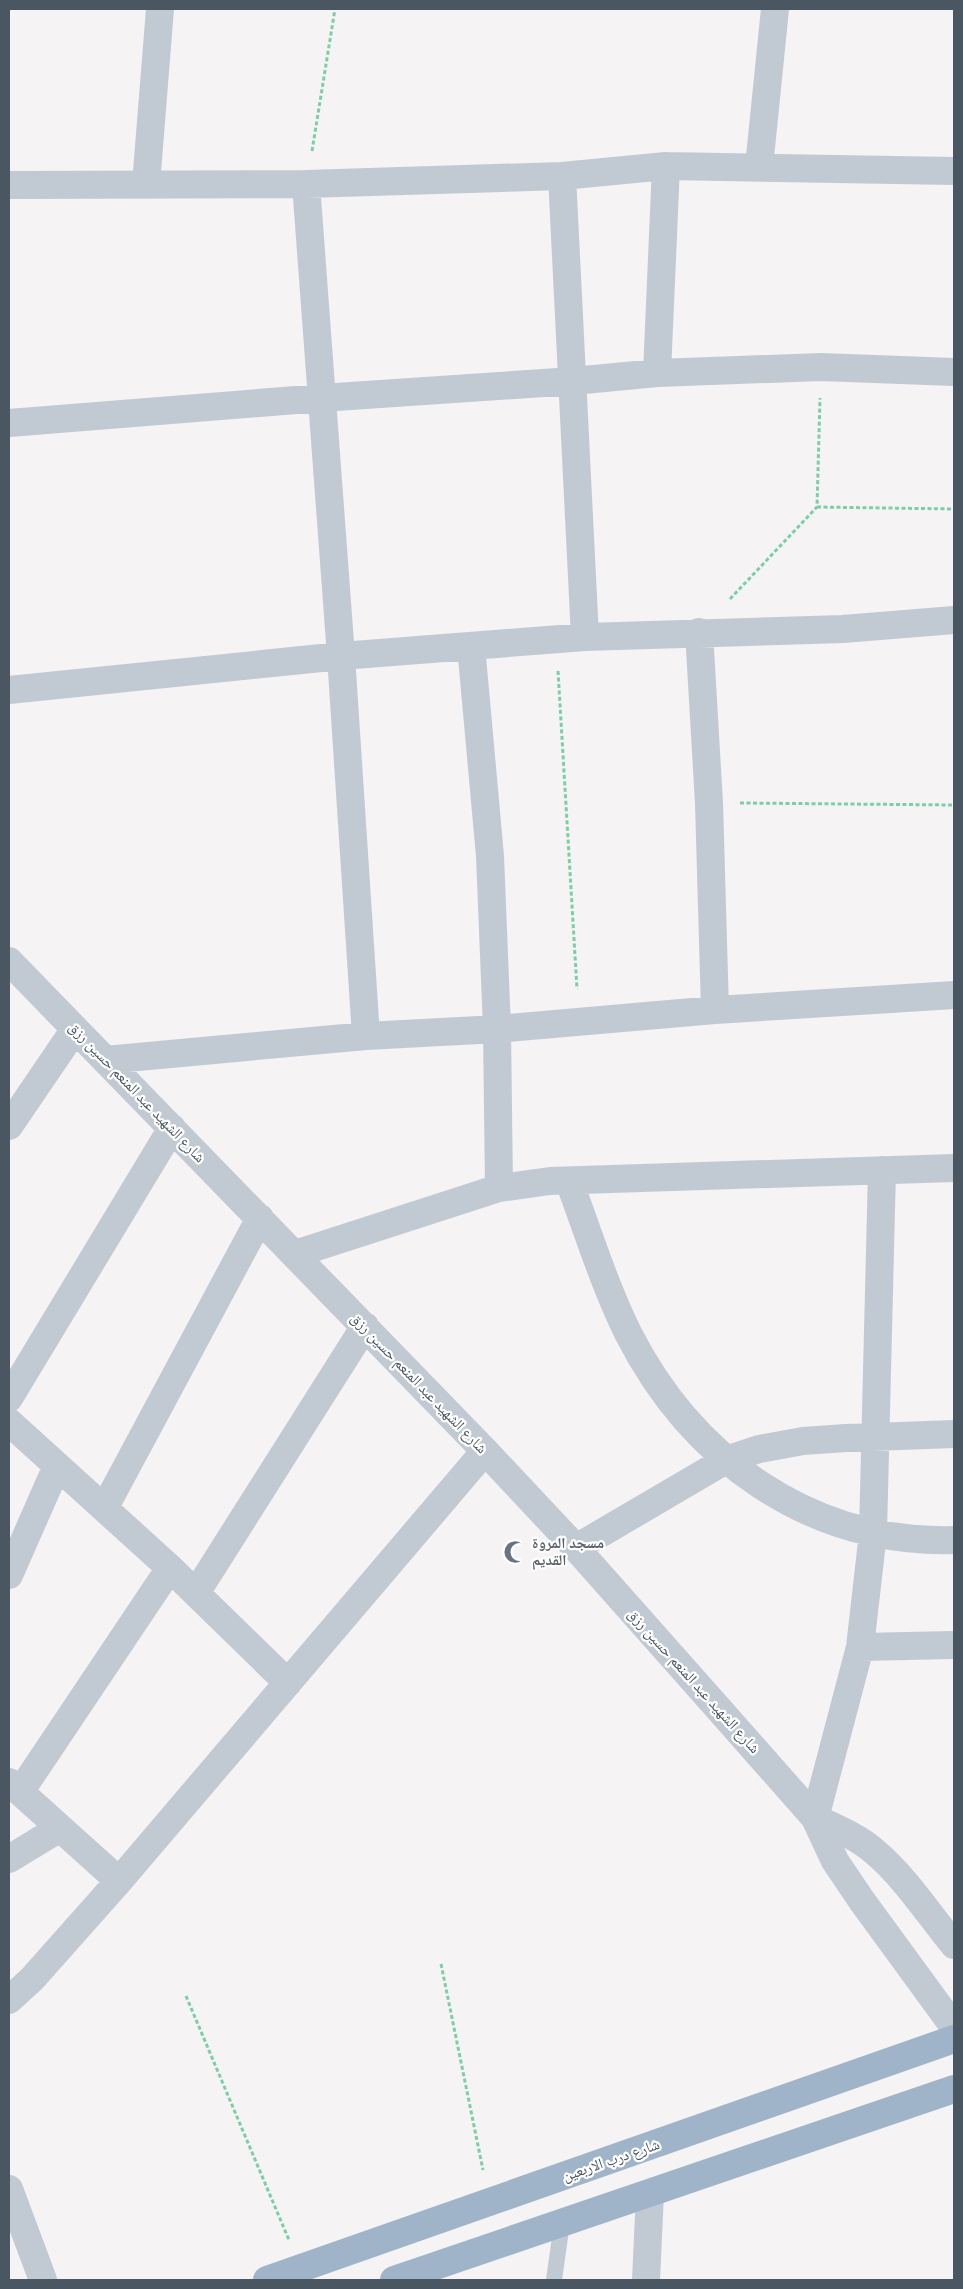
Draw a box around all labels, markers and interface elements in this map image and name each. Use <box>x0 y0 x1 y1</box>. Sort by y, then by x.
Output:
street label: شارع الشهيد عبد المنعم حسين رزق <box>64 1018 209 1167</box>
street label: شارع الشهيد عبد المنعم حسين رزق <box>346 1309 491 1458</box>
place label: مسجد المروة القديم <box>532 1534 604 1570</box>
mosque icon: مسجد المروة القديم <box>502 1539 528 1565</box>
street label: شارع الشهيد عبد المنعم حسين رزق <box>624 1605 764 1758</box>
street label: شارع درب الاربعين <box>560 2135 662 2186</box>

